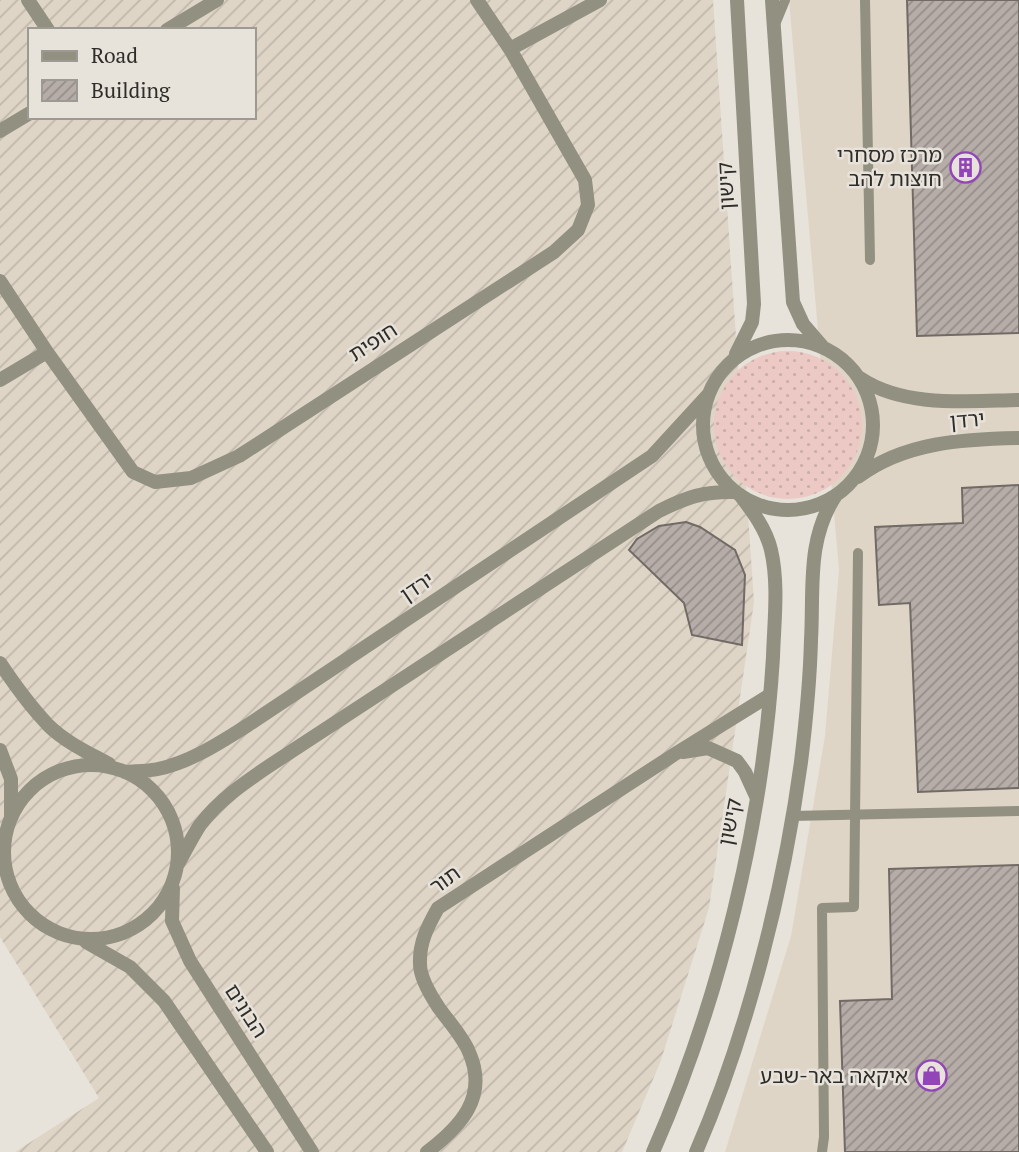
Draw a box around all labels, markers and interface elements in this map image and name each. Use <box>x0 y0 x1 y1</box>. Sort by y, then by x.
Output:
legend <box>28 28 256 119</box>
text: Road <box>91 41 138 69</box>
text: Building <box>91 76 171 104</box>
place label: מרכז מסחרי חוצות להב <box>837 140 942 192</box>
building icon: מרכז מסחרי חוצות להב <box>948 150 982 184</box>
street label: קישון <box>710 161 740 211</box>
street label: חופית <box>343 315 402 367</box>
street label: ירדן <box>948 404 986 434</box>
street label: ירדן <box>394 565 439 608</box>
street label: קישון <box>711 796 747 848</box>
street label: תור <box>423 859 465 900</box>
street label: הבונים <box>219 978 275 1043</box>
shop icon: איקאה באר-שבע <box>914 1059 948 1093</box>
place label: איקאה באר-שבע <box>760 1061 908 1089</box>

